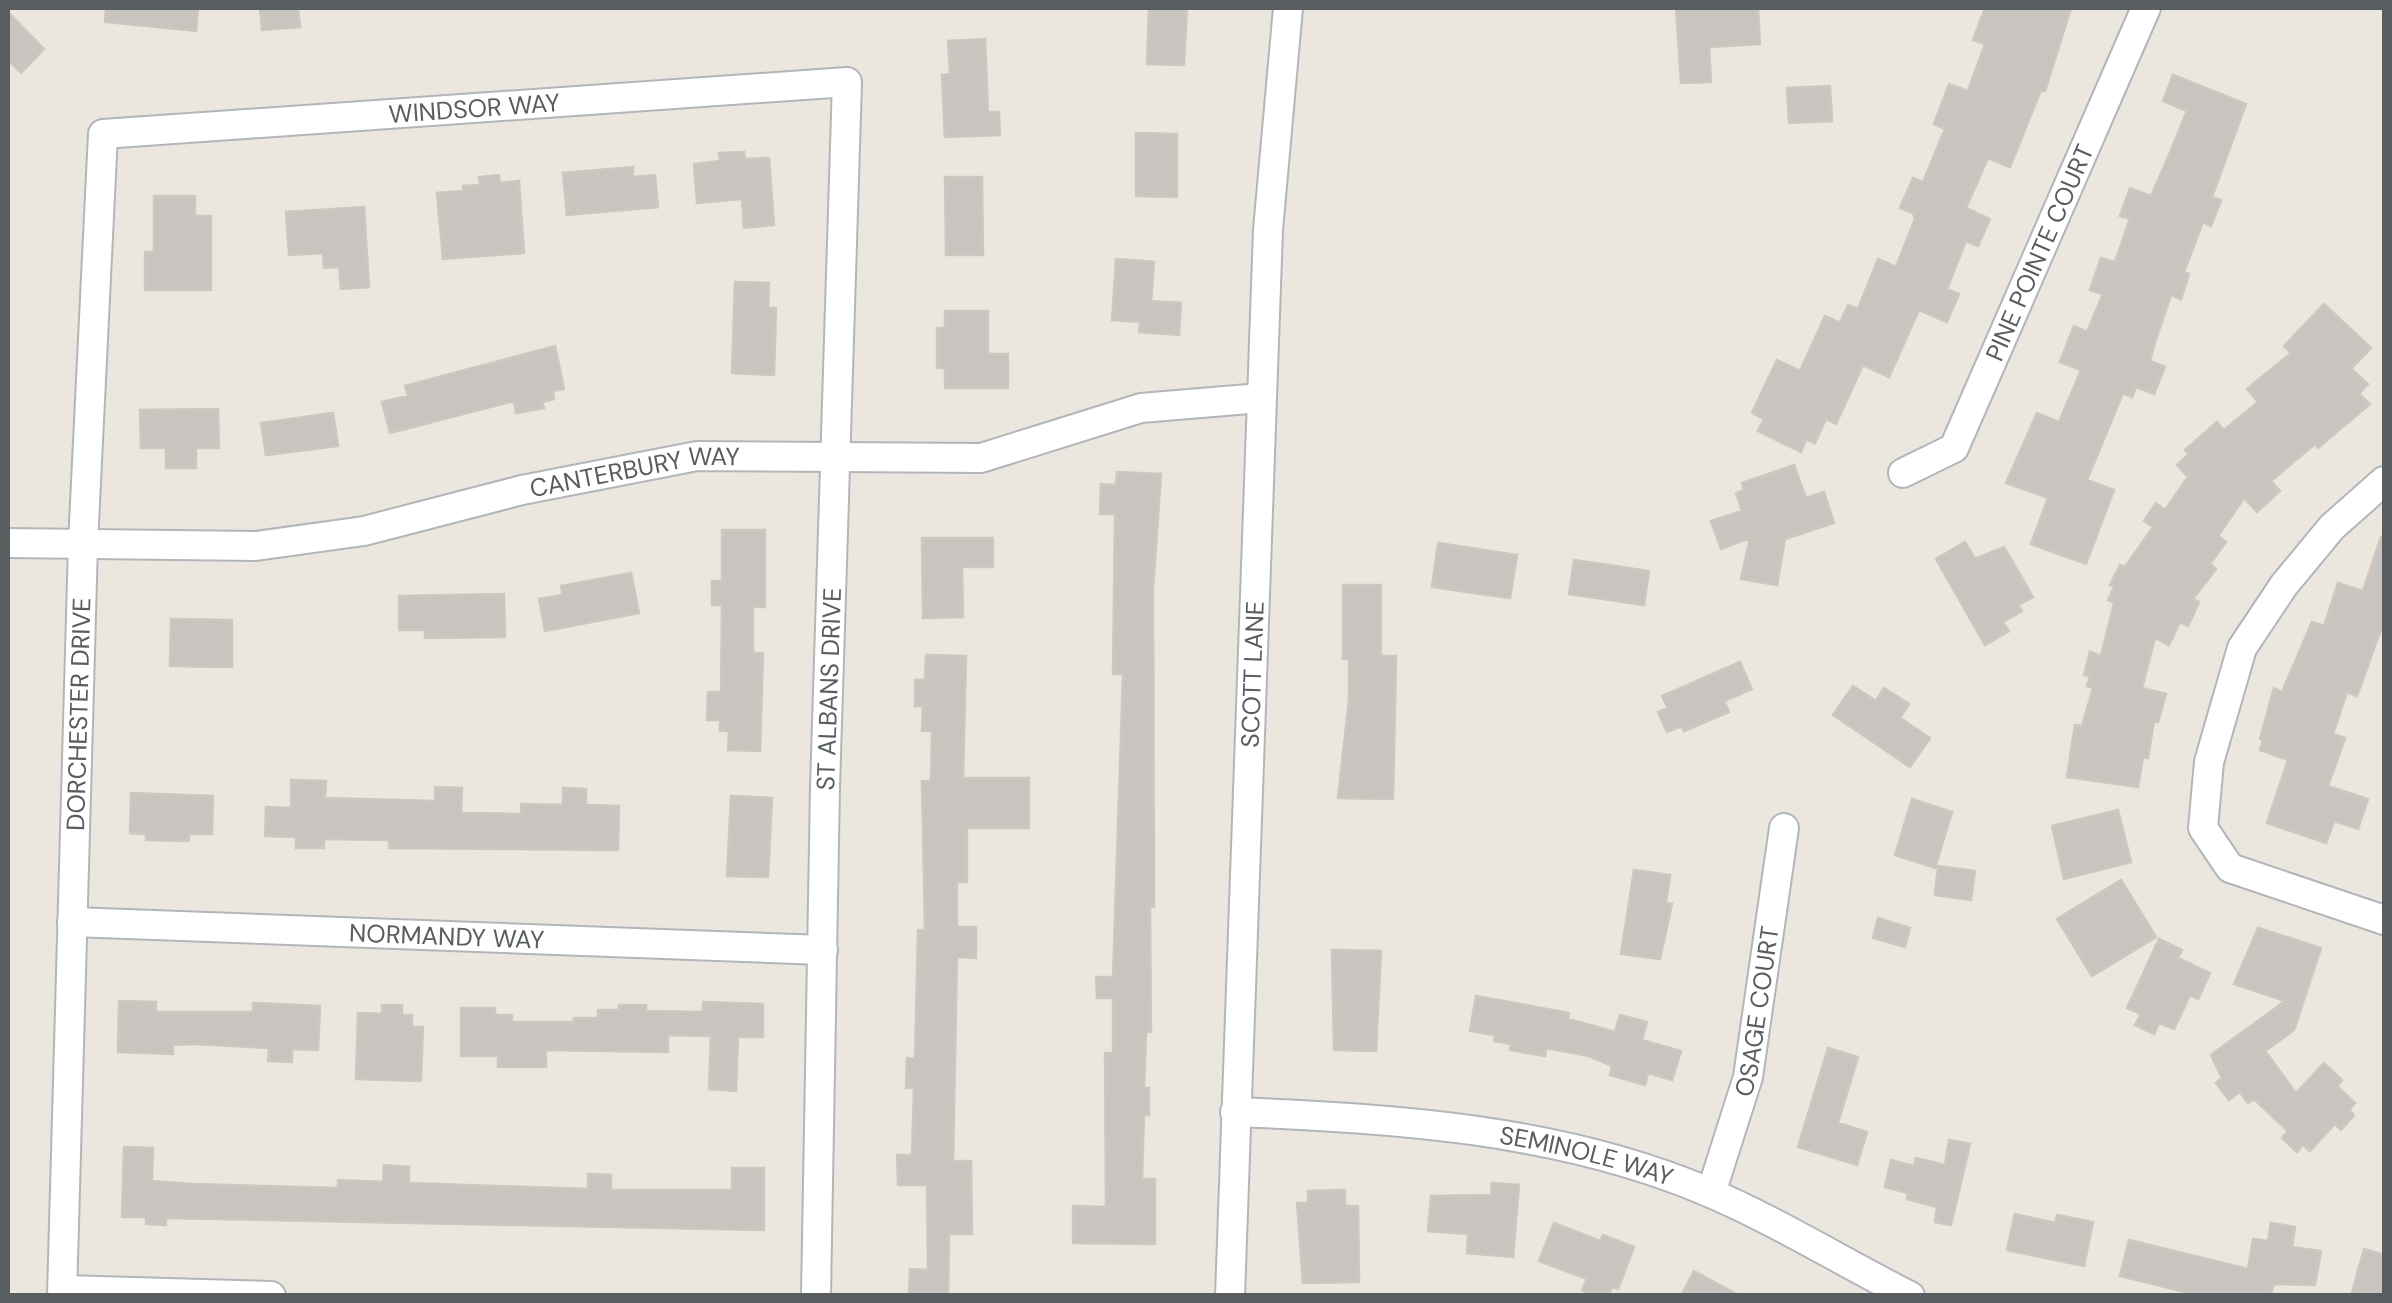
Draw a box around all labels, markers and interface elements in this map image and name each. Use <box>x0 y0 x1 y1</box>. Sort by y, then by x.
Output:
street label: WINDSOR WAY <box>388 86 561 130</box>
street label: PINE POINTE COURT <box>1978 139 2101 366</box>
street label: CANTERBURY WAY <box>527 439 740 505</box>
street label: ST ALBANS DRIVE <box>809 587 849 791</box>
street label: DORCHESTER DRIVE <box>58 597 98 831</box>
street label: SCOTT LANE <box>1233 600 1271 748</box>
street label: NORMANDY WAY <box>349 916 545 956</box>
street label: OSAGE COURT <box>1726 924 1786 1101</box>
street label: SEMINOLE WAY <box>1497 1118 1678 1193</box>

